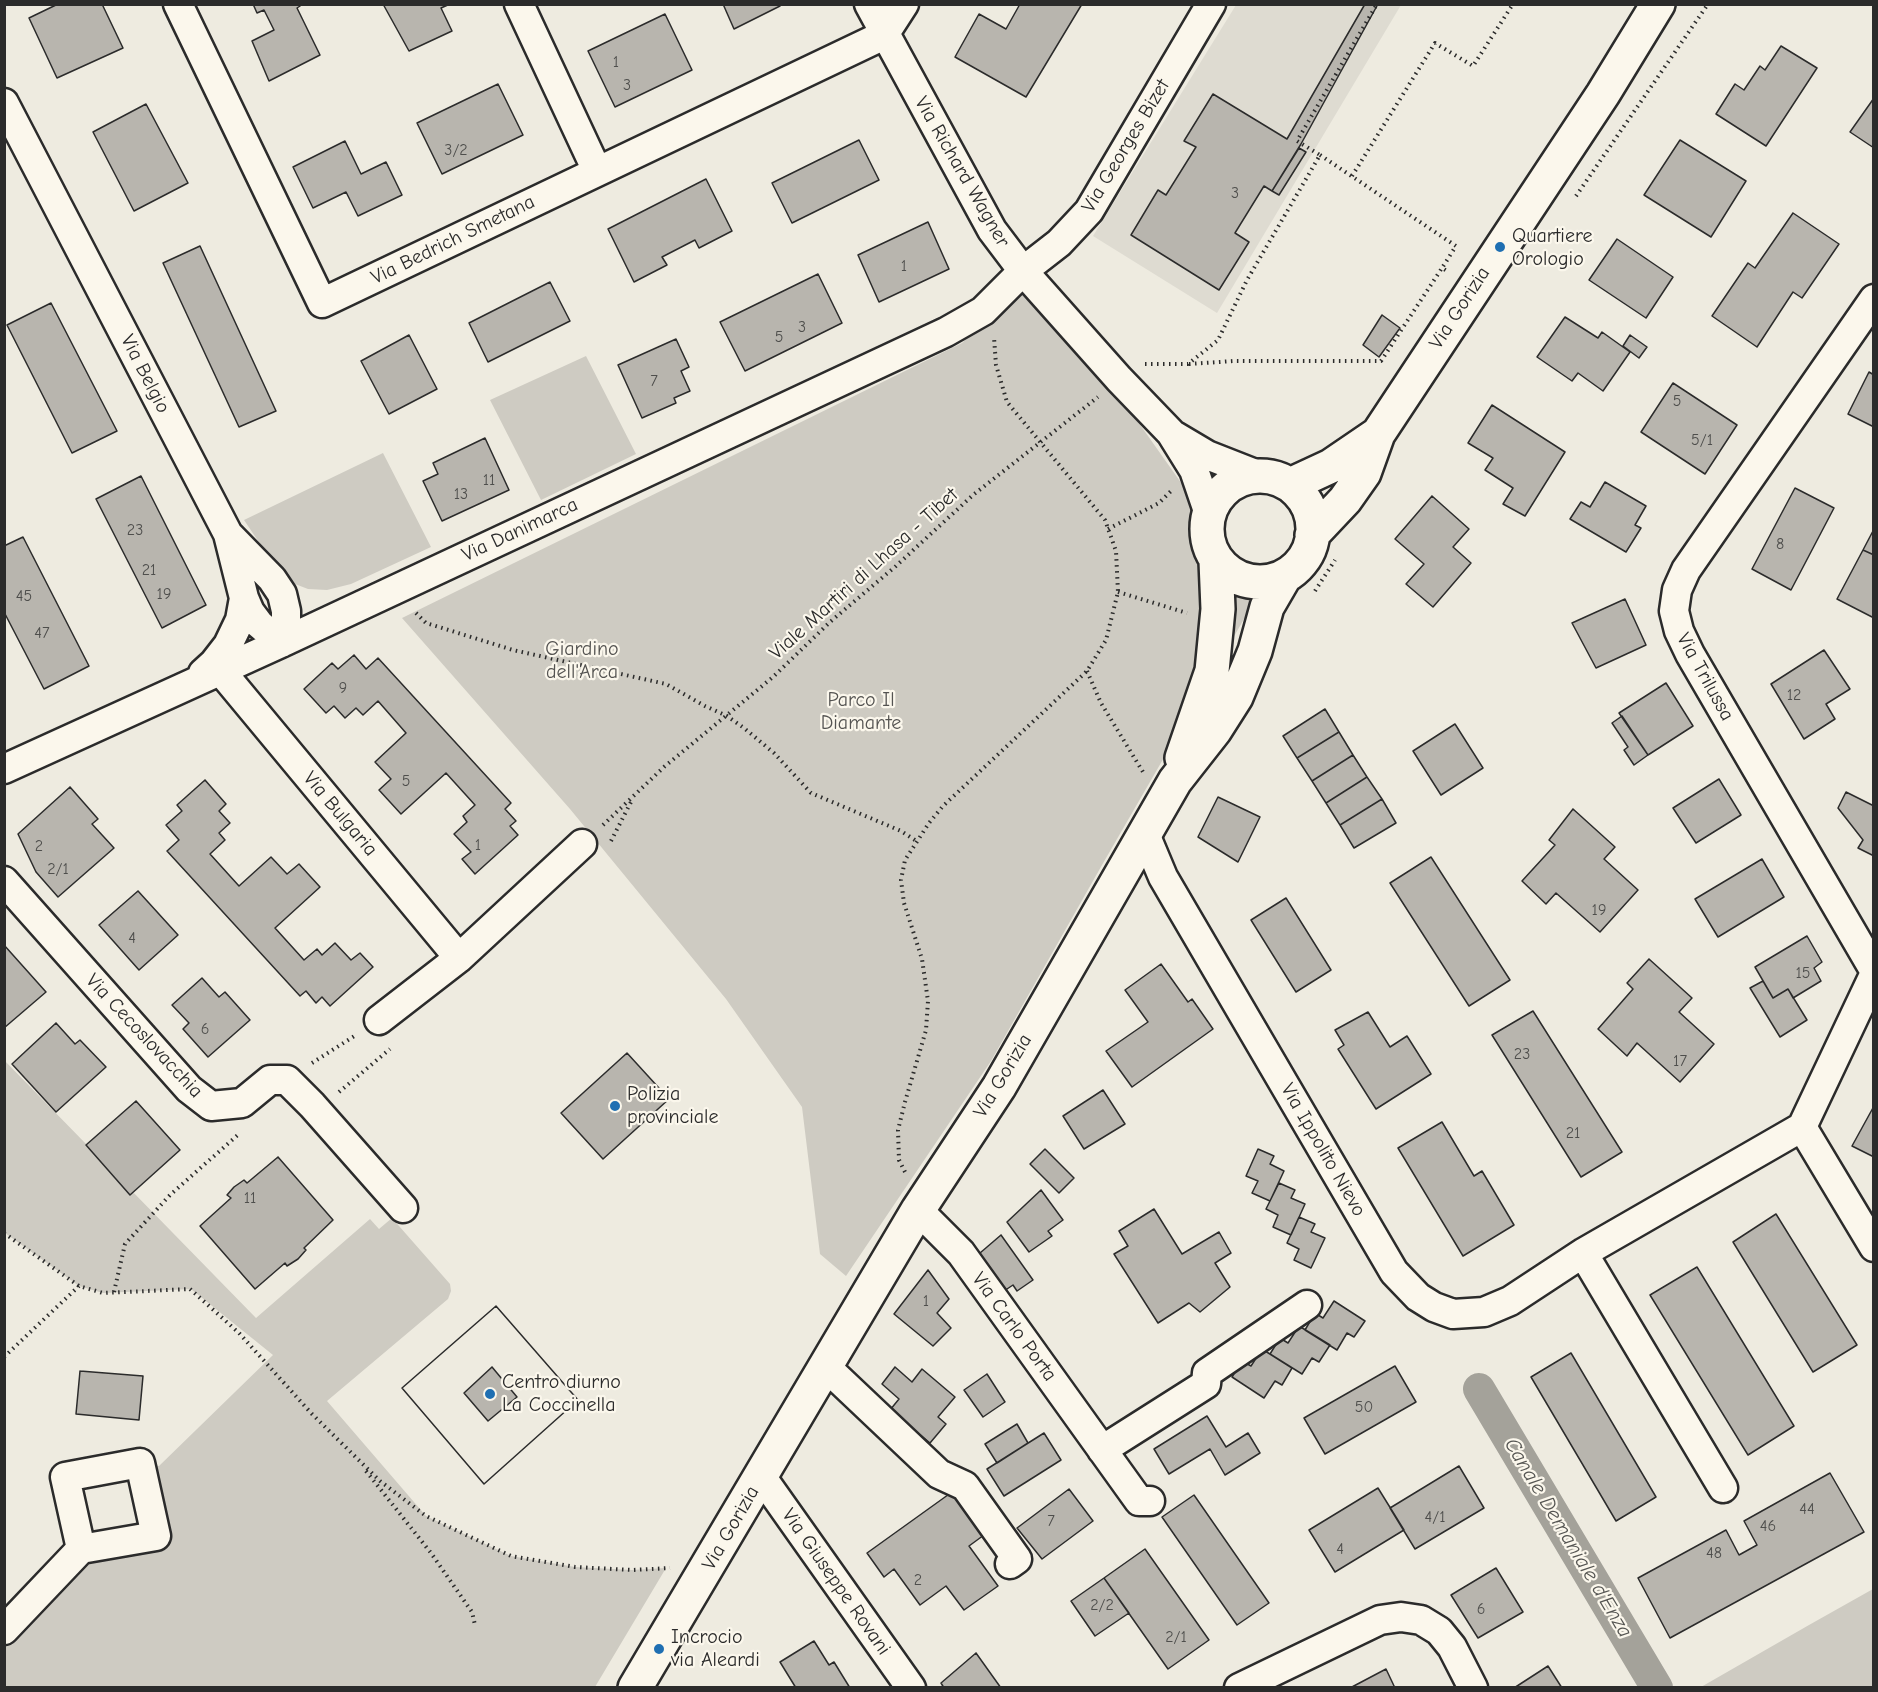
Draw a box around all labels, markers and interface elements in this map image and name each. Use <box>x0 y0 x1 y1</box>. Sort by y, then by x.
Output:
house number: 1 <box>613 52 619 72</box>
house number: 3 <box>623 75 631 95</box>
street label: Via Georges Bizet <box>1077 75 1175 217</box>
street label: Via Richard Wagner <box>909 92 1015 252</box>
house number: 3/2 <box>444 140 468 160</box>
house number: 3 <box>1231 183 1239 203</box>
street label: Via Bedrich Smetana <box>367 190 539 290</box>
place label: Quartiere Orologio <box>1512 224 1592 271</box>
marker: Quartiere Orologio <box>1493 240 1507 254</box>
house number: 1 <box>901 256 907 276</box>
street label: Via Gorizia <box>1425 262 1495 354</box>
house number: 3 <box>798 317 806 337</box>
house number: 5 <box>775 327 783 347</box>
street label: Via Belgio <box>115 331 175 417</box>
house number: 7 <box>650 371 658 391</box>
house number: 5 <box>1673 391 1681 411</box>
house number: 5/1 <box>1691 430 1713 450</box>
house number: 11 <box>483 470 495 490</box>
street label: Viale Martiri di Lhasa - Tibet <box>765 483 963 665</box>
house number: 13 <box>454 484 468 504</box>
street label: Via Danimarca <box>458 493 582 567</box>
house number: 23 <box>127 520 143 540</box>
house number: 8 <box>1776 534 1784 554</box>
house number: 21 <box>142 560 156 580</box>
house number: 19 <box>157 584 171 604</box>
house number: 45 <box>16 586 32 606</box>
house number: 47 <box>34 623 50 643</box>
street label: Via Trilussa <box>1671 629 1739 725</box>
park label: Giardino dell'Arca <box>545 637 619 684</box>
house number: 9 <box>339 678 347 698</box>
house number: 12 <box>1787 685 1801 705</box>
park label: Parco Il Diamante <box>821 688 901 735</box>
street label: Via Bulgaria <box>298 767 382 861</box>
house number: 5 <box>402 771 410 791</box>
house number: 1 <box>475 835 481 855</box>
house number: 2 <box>35 836 43 856</box>
house number: 2/1 <box>47 859 69 879</box>
house number: 19 <box>1592 900 1606 920</box>
house number: 4 <box>128 928 136 948</box>
house number: 15 <box>1795 963 1811 983</box>
street label: Via Cecoslovacchia <box>80 969 208 1103</box>
house number: 6 <box>201 1019 209 1039</box>
street label: Via Gorizia <box>969 1030 1037 1122</box>
house number: 23 <box>1514 1044 1530 1064</box>
house number: 17 <box>1673 1051 1687 1071</box>
street label: Via Ippolito Nievo <box>1275 1079 1371 1221</box>
place label: Polizia provinciale <box>627 1082 718 1129</box>
marker: Polizia provinciale <box>608 1099 622 1113</box>
house number: 21 <box>1566 1123 1580 1143</box>
house number: 11 <box>244 1188 256 1208</box>
street label: Via Carlo Porta <box>966 1268 1062 1386</box>
house number: 1 <box>923 1291 929 1311</box>
place label: Centro diurno La Coccinella <box>502 1370 621 1417</box>
marker: Centro diurno La Coccinella <box>483 1387 497 1401</box>
house number: 50 <box>1355 1397 1373 1417</box>
water label: Canale Demaniale d'Enza <box>1498 1434 1638 1642</box>
street label: Via Gorizia <box>697 1482 765 1574</box>
house number: 44 <box>1799 1499 1815 1519</box>
street label: Via Giuseppe Rovani <box>776 1504 896 1660</box>
house number: 4/1 <box>1424 1507 1446 1527</box>
house number: 7 <box>1047 1511 1055 1531</box>
house number: 46 <box>1760 1516 1776 1536</box>
house number: 4 <box>1336 1539 1344 1559</box>
house number: 48 <box>1706 1543 1722 1563</box>
house number: 2 <box>914 1570 922 1590</box>
house number: 2/2 <box>1090 1595 1114 1615</box>
house number: 6 <box>1477 1599 1485 1619</box>
place label: Incrocio via Aleardi <box>671 1625 760 1672</box>
house number: 2/1 <box>1165 1627 1187 1647</box>
marker: Incrocio via Aleardi <box>652 1642 666 1656</box>

